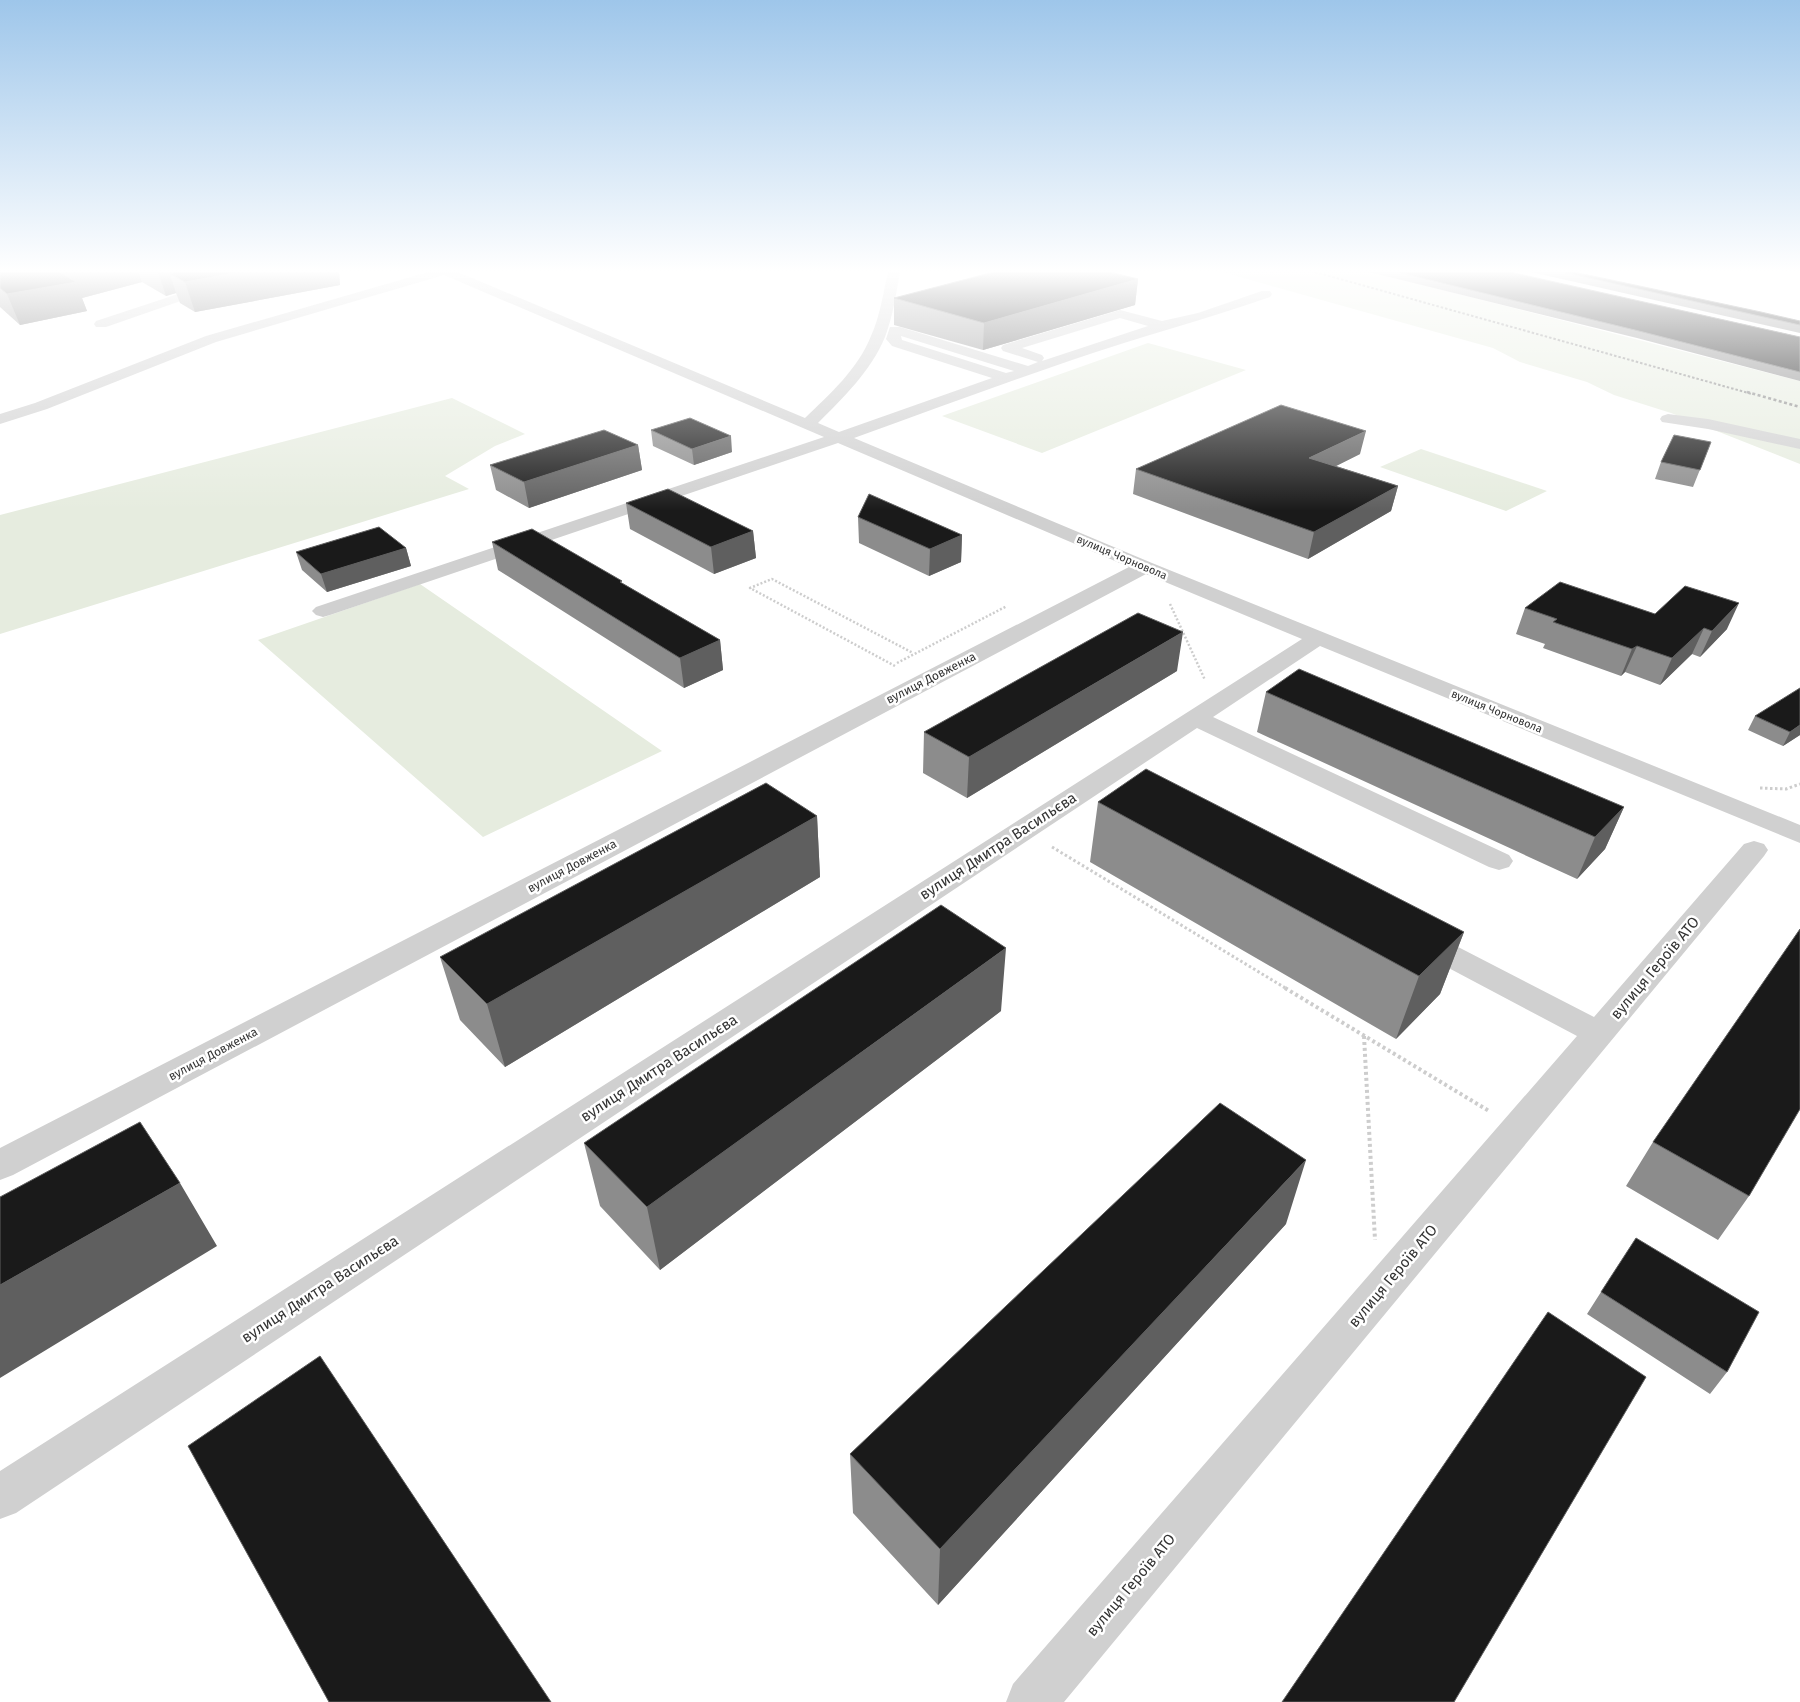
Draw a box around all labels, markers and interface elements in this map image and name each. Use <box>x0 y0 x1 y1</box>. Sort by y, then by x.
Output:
street label: вулиця Чорновола <box>1075 533 1169 582</box>
street label: вулиця Довженка <box>884 649 978 707</box>
street label: вулиця Чорновола <box>1449 687 1544 736</box>
street label: вулиця Дмитра Васильєва <box>916 788 1080 904</box>
street label: вулиця Довженка <box>525 837 619 895</box>
street label: вулиця Героїв АТО <box>1607 913 1703 1023</box>
street label: вулиця Дмитра Васильєва <box>577 1010 741 1126</box>
street label: вулиця Довженка <box>166 1025 260 1083</box>
street label: вулиця Героїв АТО <box>1345 1221 1441 1331</box>
street label: вулиця Дмитра Васильєва <box>238 1231 402 1347</box>
street label: вулиця Героїв АТО <box>1083 1530 1179 1640</box>

